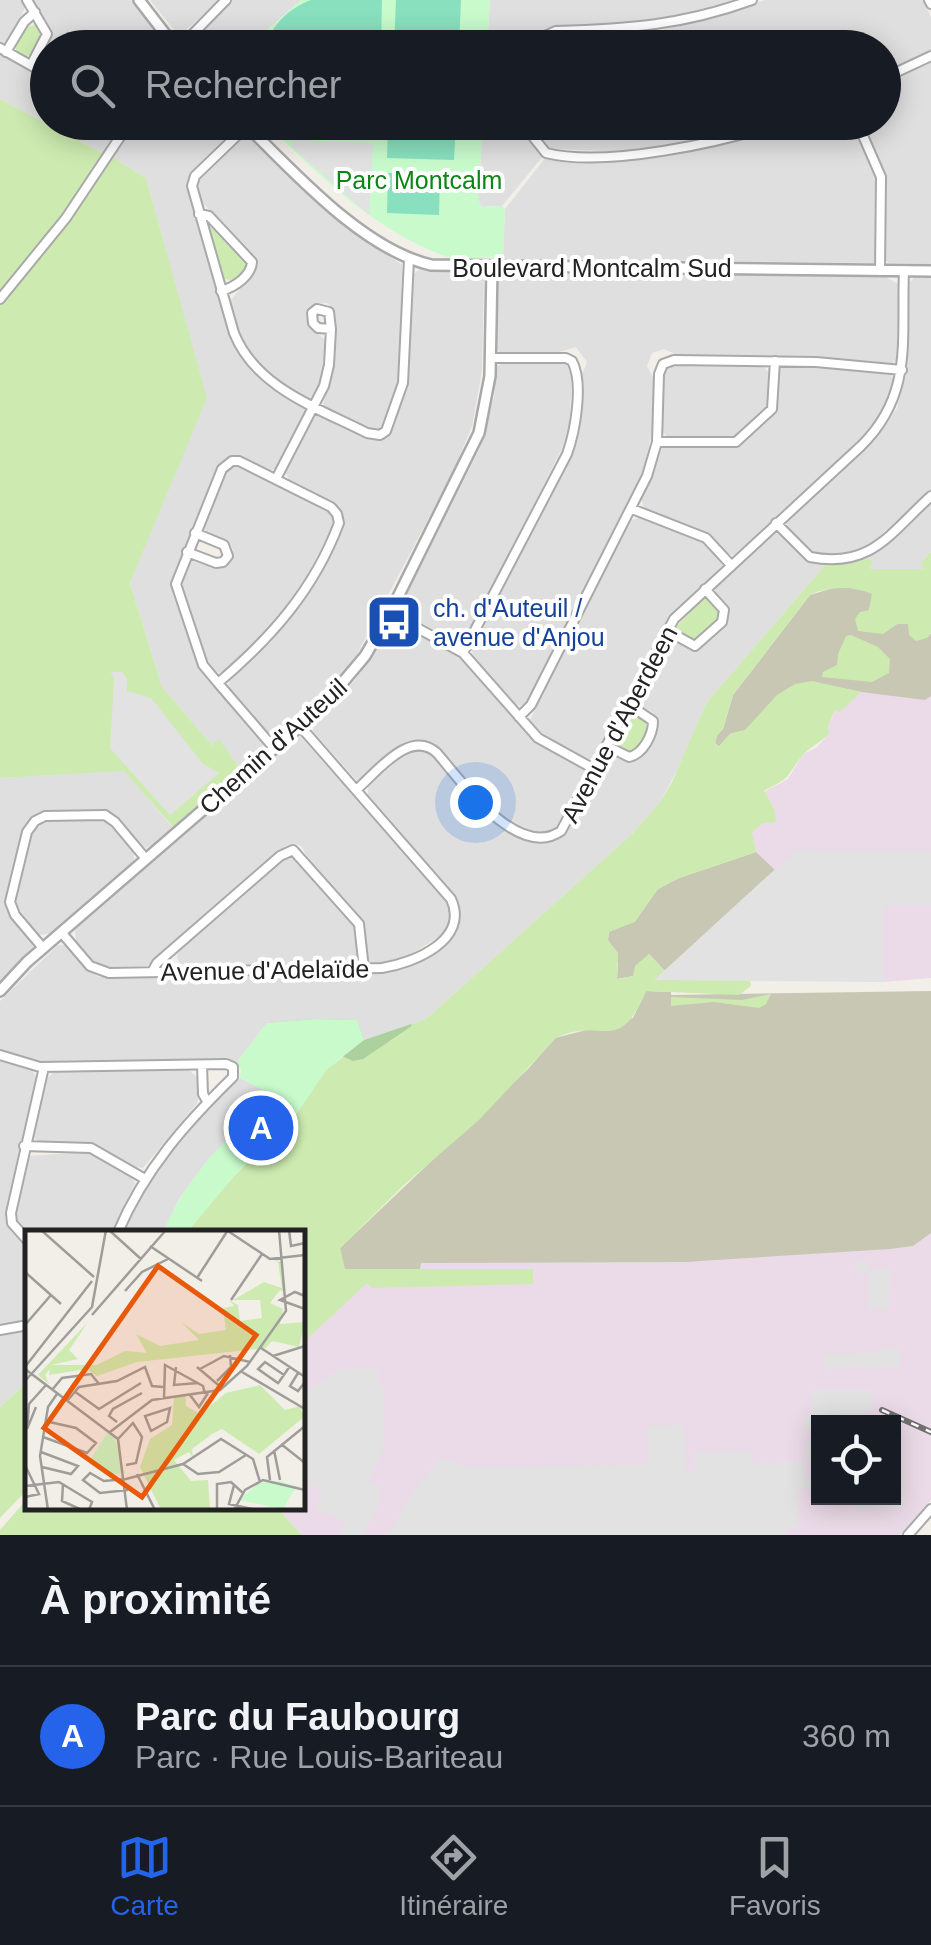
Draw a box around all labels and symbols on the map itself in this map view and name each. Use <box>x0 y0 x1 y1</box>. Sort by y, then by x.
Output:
park label: Parc Montcalm <box>336 166 502 194</box>
street label: Boulevard Montcalm Sud <box>452 254 732 282</box>
bus stop icon: ch. d'Auteuil / avenue d'Anjou <box>364 592 424 652</box>
place label: ch. d'Auteuil / avenue d'Anjou <box>433 594 605 651</box>
street label: Avenue d'Aberdeen <box>555 621 683 827</box>
street label: Chemin d'Auteuil <box>194 673 352 819</box>
your location <box>450 777 501 828</box>
street label: Avenue d'Adelaïde <box>160 954 370 986</box>
pin: A <box>228 1090 294 1166</box>
inset map <box>25 1230 305 1510</box>

